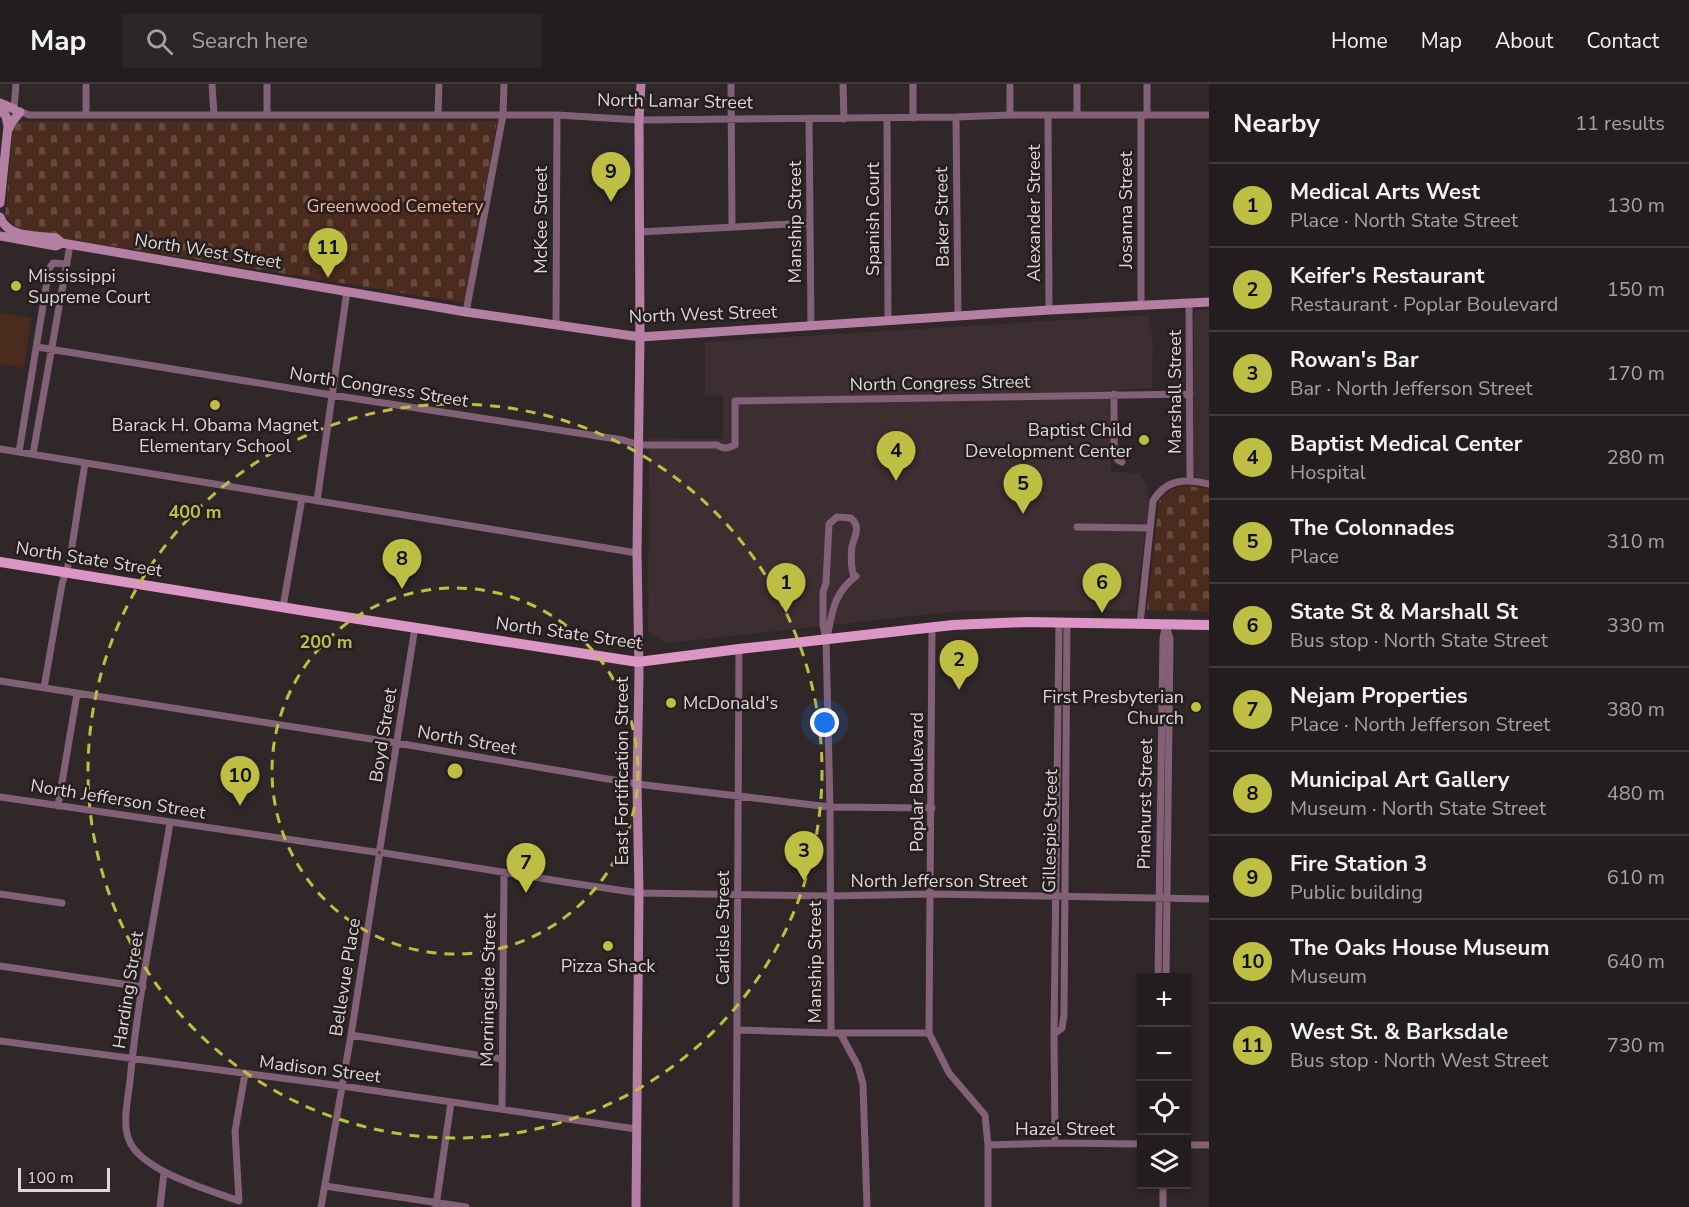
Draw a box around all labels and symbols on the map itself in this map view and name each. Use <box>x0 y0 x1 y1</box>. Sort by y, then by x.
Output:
street label: North Lamar Street <box>597 88 754 114</box>
street label: Alexander Street <box>1022 144 1046 282</box>
street label: Josanna Street <box>1114 150 1138 270</box>
pin: 9 <box>592 152 630 202</box>
street label: Manship Street <box>783 160 807 283</box>
street label: Spanish Court <box>861 161 885 276</box>
street label: McKee Street <box>529 165 553 274</box>
street label: Baker Street <box>929 166 955 267</box>
park label: Greenwood Cemetery <box>307 194 484 218</box>
street label: North West Street <box>133 228 284 275</box>
pin: 11 <box>308 228 348 278</box>
place label: Mississippi Supreme Court <box>28 264 151 309</box>
marker: Mississippi Supreme Court <box>9 279 23 293</box>
street label: North West Street <box>628 299 778 329</box>
street label: Marshall Street <box>1163 329 1187 454</box>
street label: North Congress Street <box>288 361 471 413</box>
street label: North Congress Street <box>849 369 1031 397</box>
marker: Barack H. Obama Magnet Elementary School <box>208 398 222 412</box>
place label: Barack H. Obama Magnet Elementary School <box>112 413 319 458</box>
place label: Baptist Child Development Center <box>965 418 1133 463</box>
pin: 4 <box>876 432 916 481</box>
marker: Baptist Child Development Center <box>1137 433 1151 447</box>
pin: 5 <box>1004 464 1042 514</box>
text: 400 m <box>168 500 222 524</box>
street label: North State Street <box>14 536 165 583</box>
pin: 8 <box>382 540 422 589</box>
pin: 1 <box>766 564 806 613</box>
pin: 6 <box>1082 564 1122 613</box>
street label: North State Street <box>494 611 645 655</box>
text: 200 m <box>299 630 353 654</box>
pin: 2 <box>940 640 978 690</box>
street label: East Fortification Street <box>610 676 634 865</box>
street label: Boyd Street <box>364 685 402 784</box>
place label: First Presbyterian Church <box>1042 685 1184 730</box>
place label: McDonald's <box>683 691 778 715</box>
marker: McDonald's <box>664 696 678 710</box>
marker: First Presbyterian Church <box>1189 700 1203 714</box>
your location <box>810 708 839 737</box>
street label: Poplar Boulevard <box>905 712 929 852</box>
street label: North Street <box>415 719 519 761</box>
street label: Pinehurst Street <box>1132 738 1158 870</box>
pin: 10 <box>220 756 260 806</box>
centre of rings <box>445 761 465 781</box>
street label: Gillespie Street <box>1037 768 1063 893</box>
street label: North Jefferson Street <box>29 773 208 825</box>
pin: 3 <box>784 832 824 881</box>
pin: 7 <box>506 844 546 893</box>
street label: North Jefferson Street <box>851 869 1028 893</box>
street label: Carlisle Street <box>711 870 735 985</box>
street label: Manship Street <box>803 900 827 1023</box>
street label: Morningside Street <box>475 912 501 1067</box>
street label: Bellevue Place <box>324 916 366 1038</box>
street label: Harding Street <box>107 929 149 1051</box>
marker: Pizza Shack <box>601 939 615 953</box>
place label: Pizza Shack <box>561 954 656 978</box>
street label: Madison Street <box>258 1050 383 1088</box>
street label: Hazel Street <box>1015 1117 1116 1141</box>
scale bar <box>18 1165 110 1192</box>

